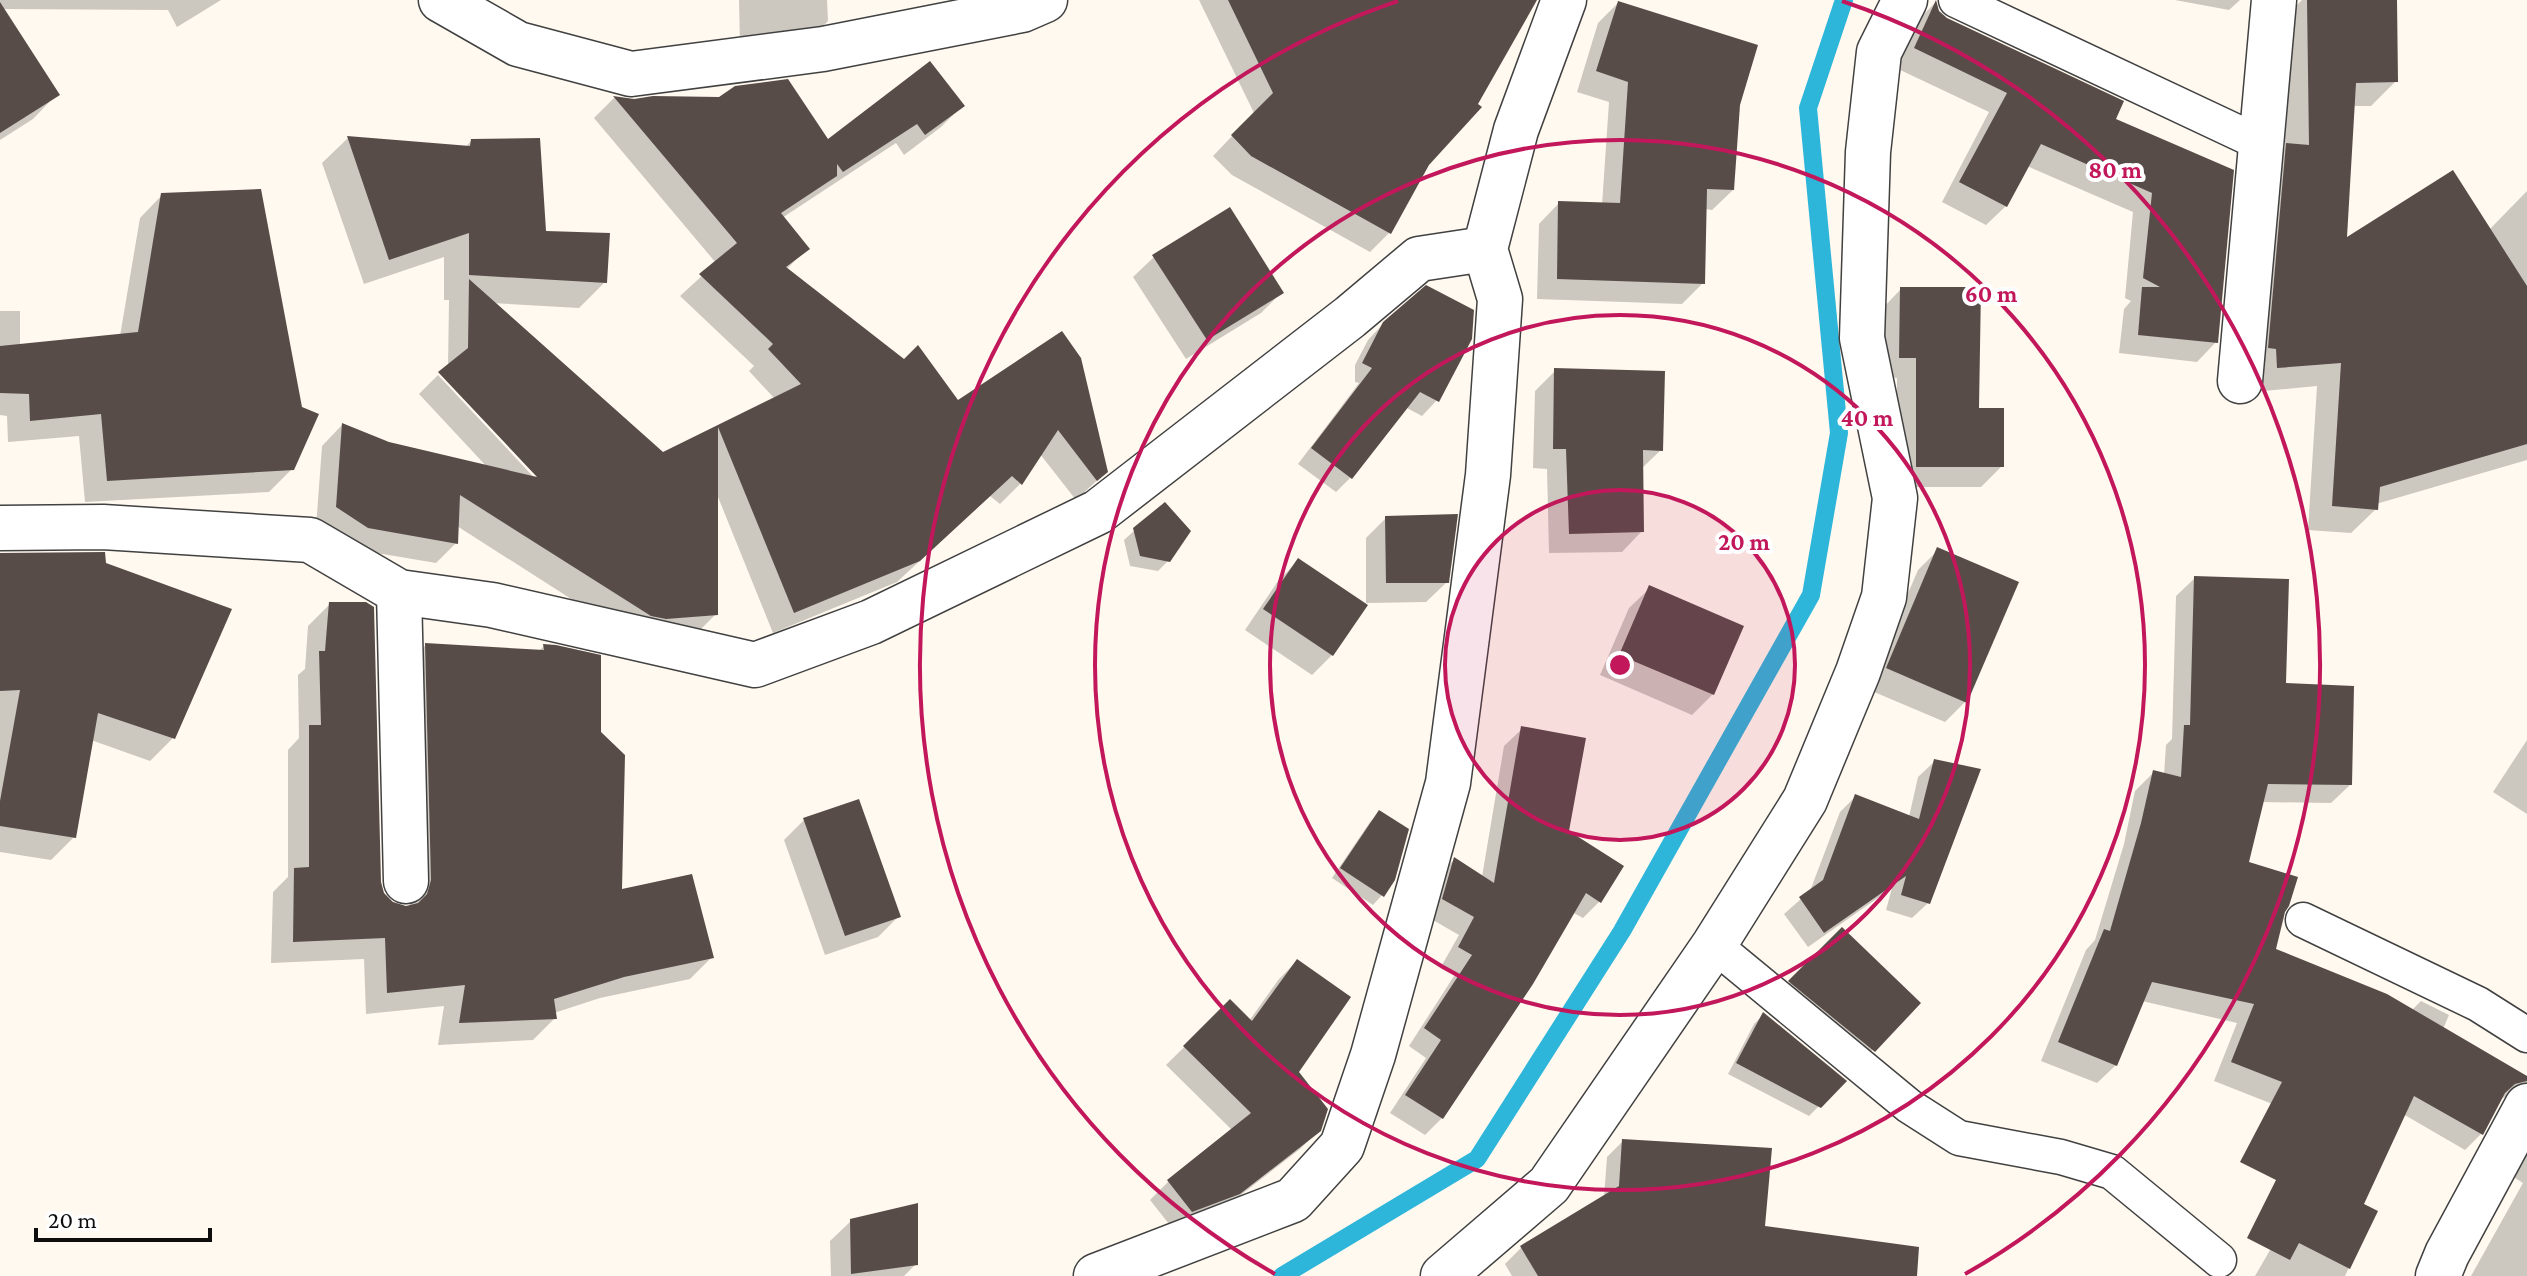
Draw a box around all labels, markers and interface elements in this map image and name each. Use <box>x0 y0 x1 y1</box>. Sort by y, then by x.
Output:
text: 80 m <box>2088 156 2142 183</box>
text: 60 m <box>1965 280 2018 307</box>
text: 40 m <box>1841 404 1894 431</box>
text: 20 m <box>1718 528 1771 555</box>
centre of rings <box>1606 651 1634 679</box>
scale bar <box>36 1192 210 1242</box>
text: 20 m <box>48 1206 97 1233</box>

